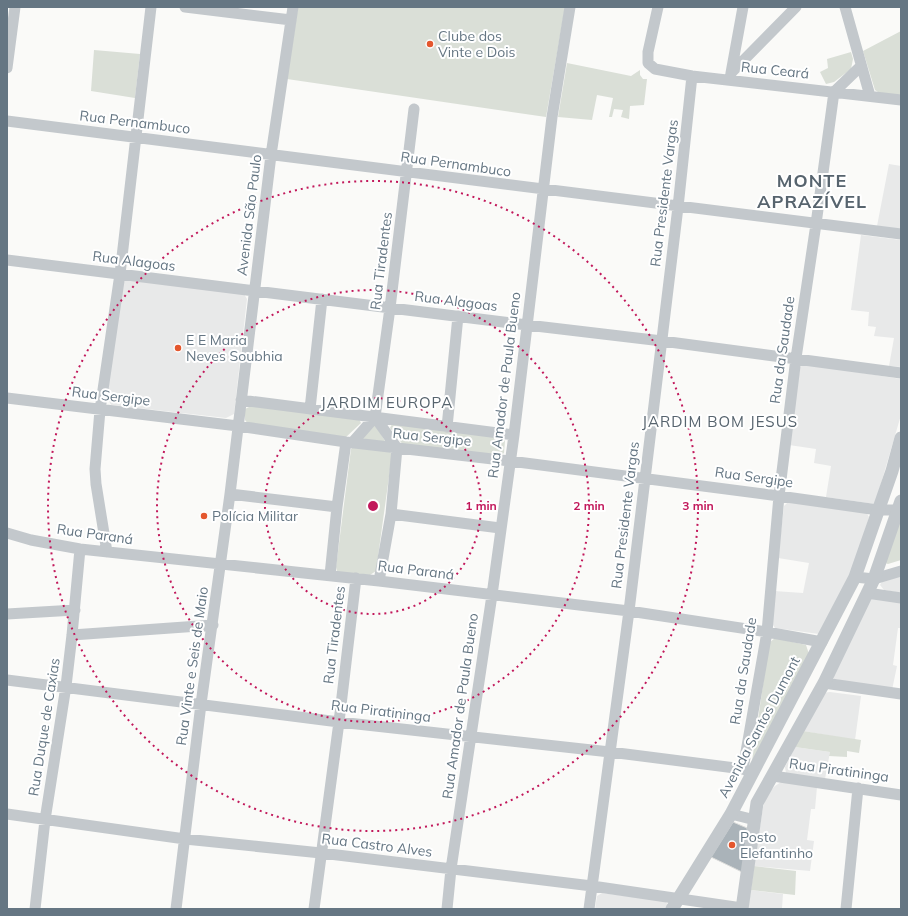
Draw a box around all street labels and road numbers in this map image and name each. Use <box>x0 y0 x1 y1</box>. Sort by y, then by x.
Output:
street label: Rua Ceará <box>740 57 810 83</box>
street label: Rua Pernambuco <box>79 106 191 138</box>
street label: Rua Presidente Vargas <box>646 118 682 268</box>
street label: Rua Pernambuco <box>400 147 512 181</box>
street label: Avenida São Paulo <box>233 153 265 277</box>
street label: Rua Tiradentes <box>366 211 396 311</box>
street label: Rua Alagoas <box>91 247 177 275</box>
street label: Rua Alagoas <box>413 287 499 315</box>
street label: Rua Amador de Paula Bueno <box>484 291 524 479</box>
street label: Rua da Saudade <box>766 295 798 405</box>
street label: Rua Sergipe <box>71 382 151 410</box>
street label: Rua Sergipe <box>392 424 472 450</box>
street label: Rua Presidente Vargas <box>607 440 643 590</box>
street label: Rua Sergipe <box>714 463 794 491</box>
street label: Rua Paraná <box>56 520 134 548</box>
street label: Rua Paraná <box>377 556 455 584</box>
street label: Rua Vinte e Seis de Maio <box>172 585 212 747</box>
street label: Rua Tiradentes <box>319 585 349 685</box>
street label: Rua Amador de Paula Bueno <box>438 612 482 800</box>
street label: Rua da Saudade <box>726 616 760 726</box>
street label: Avenida Santos Dumont <box>714 653 804 801</box>
street label: Rua Duque de Caxias <box>24 657 64 797</box>
street label: Rua Piratininga <box>330 696 432 726</box>
street label: Rua Piratininga <box>788 754 890 786</box>
street label: Rua Castro Alves <box>321 829 433 861</box>

